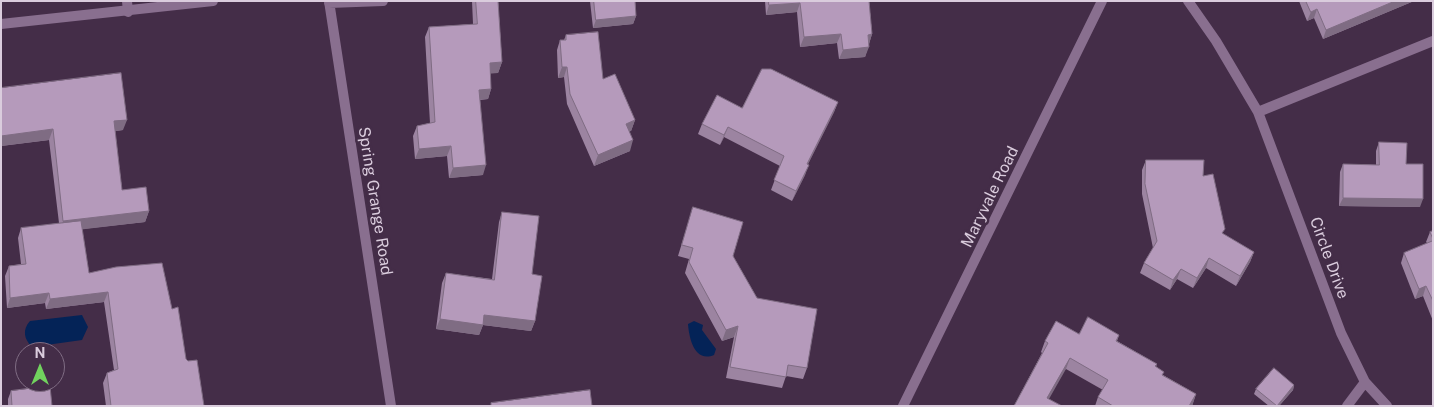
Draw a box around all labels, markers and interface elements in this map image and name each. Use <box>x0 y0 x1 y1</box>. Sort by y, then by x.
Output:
street label: Spring Grange Road <box>354 125 396 277</box>
street label: Maryvale Road <box>957 143 1023 251</box>
street label: Circle Drive <box>1305 215 1353 301</box>
north arrow <box>15 342 65 392</box>
text: N <box>35 345 45 361</box>

